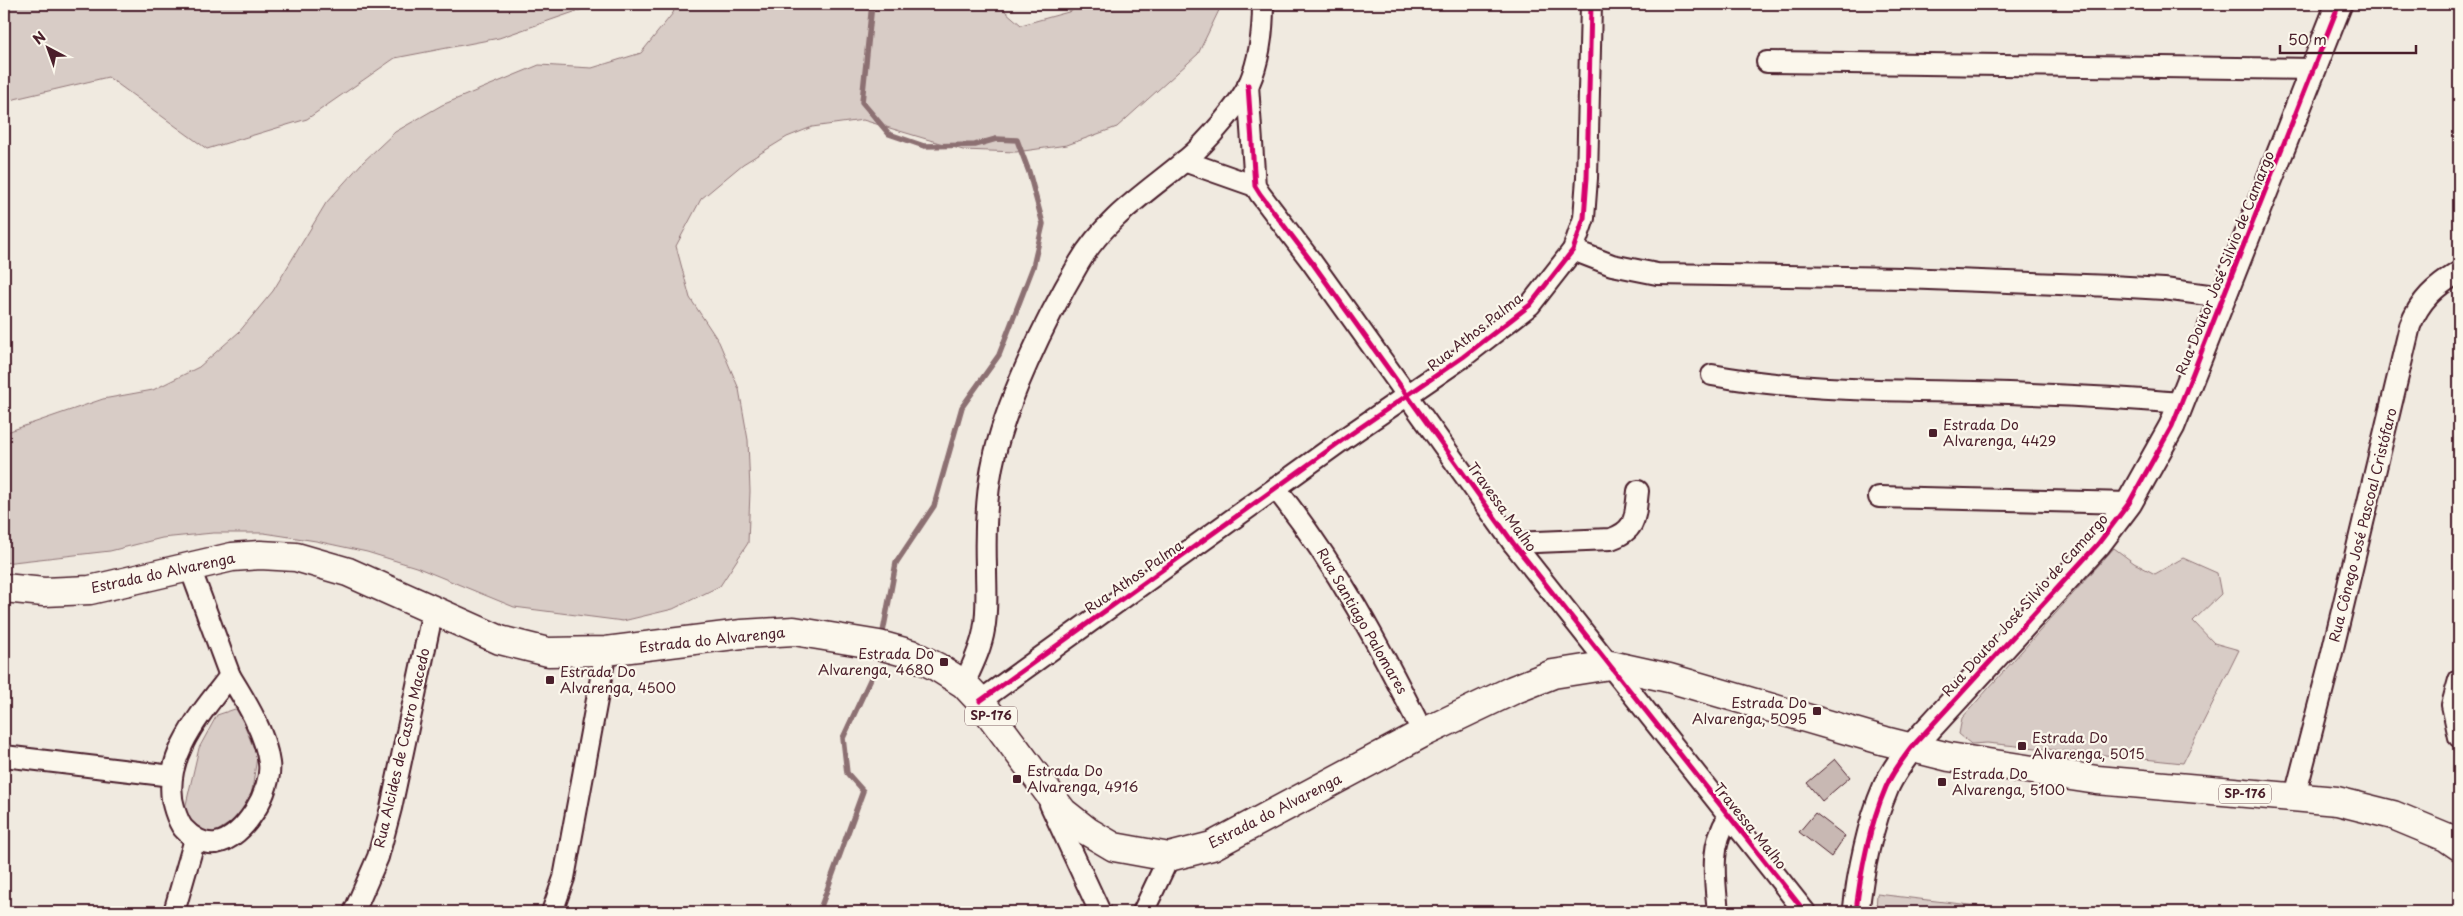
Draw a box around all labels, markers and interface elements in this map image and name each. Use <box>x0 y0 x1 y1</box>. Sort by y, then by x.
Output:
north arrow <box>22 22 72 72</box>
scale bar <box>2280 22 2417 54</box>
text: N <box>28 26 50 49</box>
text: 50 m <box>2288 27 2327 50</box>
street label: Rua Doutor José Silvio de Camargo <box>2170 148 2279 378</box>
street label: Rua Athos Palma <box>1423 287 1527 376</box>
street label: Rua Cônego José Pascoal Cristófaro <box>2323 405 2402 644</box>
place label: Estrada Do Alvarenga, 4429 <box>1943 414 2056 451</box>
marker: Estrada Do Alvarenga, 4429 <box>1927 427 1939 439</box>
street label: Travessa Malho <box>1463 458 1542 556</box>
street label: Rua Doutor José Silvio de Camargo <box>1937 509 2113 701</box>
street label: Rua Athos Palma <box>1080 535 1187 618</box>
street label: Rua Santiago Palomares <box>1312 544 1413 698</box>
street label: Estrada do Alvarenga <box>89 547 237 598</box>
street label: Estrada do Alvarenga <box>638 621 786 658</box>
place label: Estrada Do Alvarenga, 4680 <box>818 643 934 680</box>
street label: Rua Alcides de Castro Macedo <box>368 646 435 850</box>
marker: Estrada Do Alvarenga, 4680 <box>938 656 950 668</box>
place label: Estrada Do Alvarenga, 4500 <box>560 661 676 698</box>
marker: Estrada Do Alvarenga, 4500 <box>544 674 556 686</box>
place label: Estrada Do Alvarenga, 5095 <box>1692 692 1807 729</box>
marker: Estrada Do Alvarenga, 5095 <box>1811 705 1823 717</box>
road number: SP-176 <box>965 706 1017 726</box>
place label: Estrada Do Alvarenga, 5015 <box>2032 727 2145 764</box>
marker: Estrada Do Alvarenga, 5015 <box>2016 740 2028 752</box>
place label: Estrada Do Alvarenga, 4916 <box>1027 760 1138 797</box>
place label: Estrada Do Alvarenga, 5100 <box>1952 763 2065 800</box>
street label: Estrada do Alvarenga <box>1205 768 1345 853</box>
marker: Estrada Do Alvarenga, 4916 <box>1011 773 1023 785</box>
marker: Estrada Do Alvarenga, 5100 <box>1936 776 1948 788</box>
street label: Travessa Malho <box>1709 778 1792 874</box>
road number: SP-176 <box>2219 784 2271 804</box>

